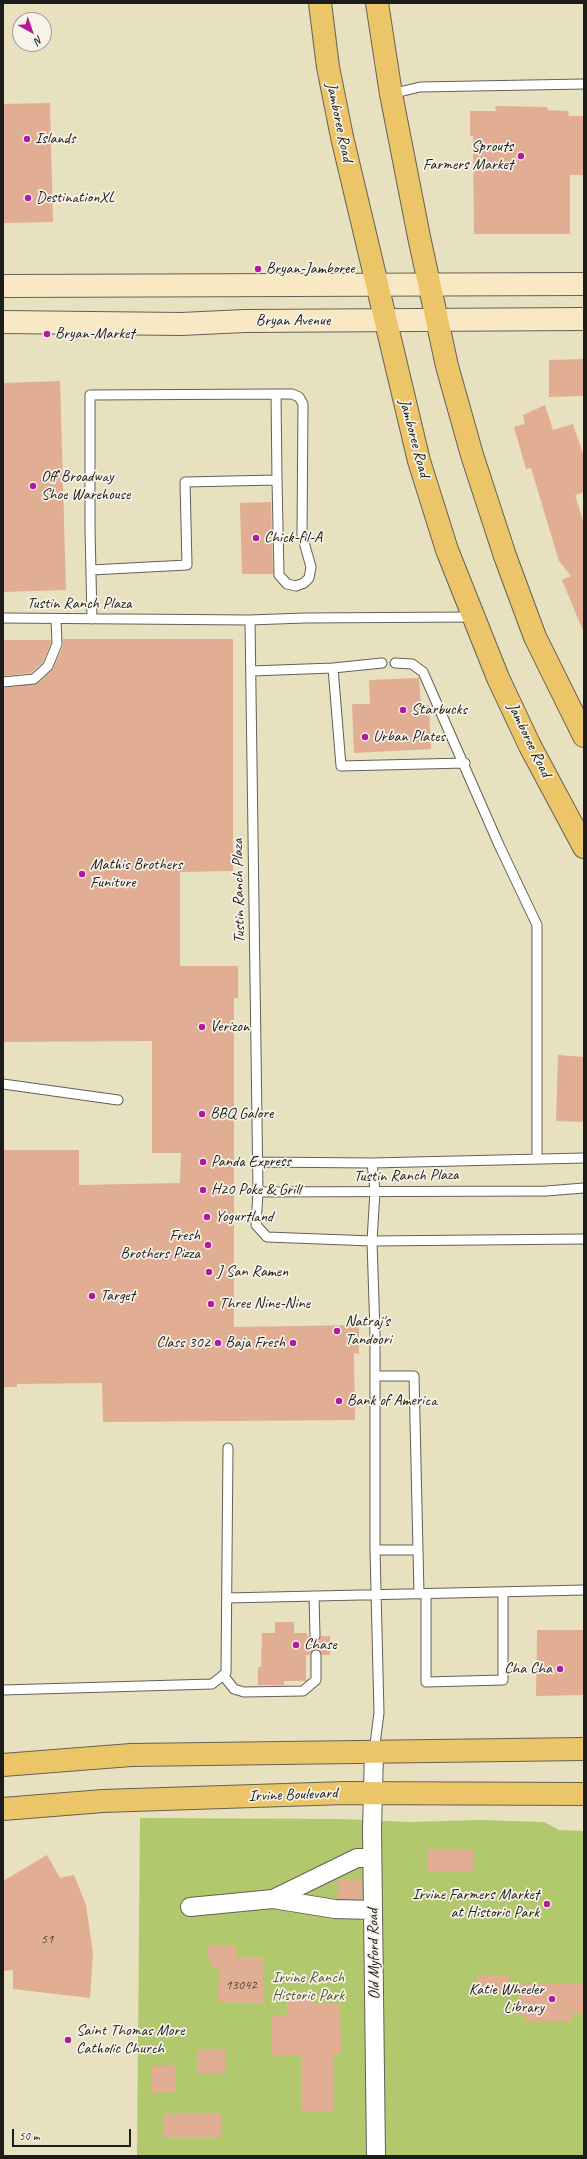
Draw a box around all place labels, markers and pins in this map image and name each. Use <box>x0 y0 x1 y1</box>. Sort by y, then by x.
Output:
place label: Islands <box>35 129 75 149</box>
marker: Islands <box>22 134 32 144</box>
place label: Sprouts Farmers Market <box>423 137 513 175</box>
marker: Sprouts Farmers Market <box>516 151 526 161</box>
place label: DestinationXL <box>36 188 115 208</box>
marker: DestinationXL <box>23 193 33 203</box>
place label: Bryan-Jamboree <box>266 259 354 279</box>
marker: Bryan-Jamboree <box>253 264 263 274</box>
place label: Bryan-Market <box>55 324 135 344</box>
marker: Bryan-Market <box>42 329 52 339</box>
place label: Off Broadway Shoe Warehouse <box>41 467 130 505</box>
marker: Off Broadway Shoe Warehouse <box>28 481 38 491</box>
place label: Chick-fil-A <box>264 528 322 548</box>
marker: Chick-fil-A <box>251 533 261 543</box>
place label: Starbucks <box>411 700 467 720</box>
marker: Starbucks <box>398 705 408 715</box>
place label: Urban Plates <box>373 727 445 747</box>
marker: Urban Plates <box>360 732 370 742</box>
place label: Mathis Brothers Funiture <box>90 855 182 893</box>
marker: Mathis Brothers Funiture <box>77 869 87 879</box>
place label: Verizon <box>210 1017 249 1037</box>
marker: Verizon <box>197 1022 207 1032</box>
place label: BBQ Galore <box>210 1104 273 1124</box>
marker: BBQ Galore <box>197 1109 207 1119</box>
place label: Panda Express <box>211 1152 291 1172</box>
marker: Panda Express <box>198 1157 208 1167</box>
place label: H20 Poke & Grill <box>211 1180 301 1200</box>
marker: H20 Poke & Grill <box>198 1185 208 1195</box>
place label: Yogurtland <box>215 1207 273 1227</box>
marker: Yogurtland <box>202 1212 212 1222</box>
place label: Fresh Brothers Pizza <box>120 1226 200 1264</box>
marker: Fresh Brothers Pizza <box>203 1240 213 1250</box>
place label: J San Ramen <box>217 1262 288 1282</box>
marker: J San Ramen <box>204 1267 214 1277</box>
place label: Target <box>100 1286 135 1306</box>
marker: Target <box>87 1291 97 1301</box>
place label: Three Nine-Nine <box>219 1294 310 1314</box>
marker: Three Nine-Nine <box>206 1299 216 1309</box>
place label: Natraj's Tandoori <box>345 1312 391 1350</box>
marker: Natraj's Tandoori <box>332 1326 342 1336</box>
place label: Class 302 <box>156 1333 210 1353</box>
place label: Baja Fresh <box>225 1333 285 1353</box>
marker: Class 302 <box>213 1338 223 1348</box>
marker: Baja Fresh <box>288 1338 298 1348</box>
place label: Bank of America <box>347 1391 437 1411</box>
marker: Bank of America <box>334 1396 344 1406</box>
place label: Chase <box>304 1635 337 1655</box>
marker: Chase <box>291 1640 301 1650</box>
place label: Cha Cha <box>504 1659 552 1679</box>
marker: Cha Cha <box>555 1664 565 1674</box>
place label: Irvine Farmers Market at Historic Park <box>412 1885 539 1923</box>
marker: Irvine Farmers Market at Historic Park <box>542 1899 552 1909</box>
place label: Katie Wheeler Library <box>469 1980 544 2018</box>
marker: Katie Wheeler Library <box>547 1994 557 2004</box>
place label: Saint Thomas More Catholic Church <box>76 2021 184 2059</box>
marker: Saint Thomas More Catholic Church <box>63 2035 73 2045</box>

